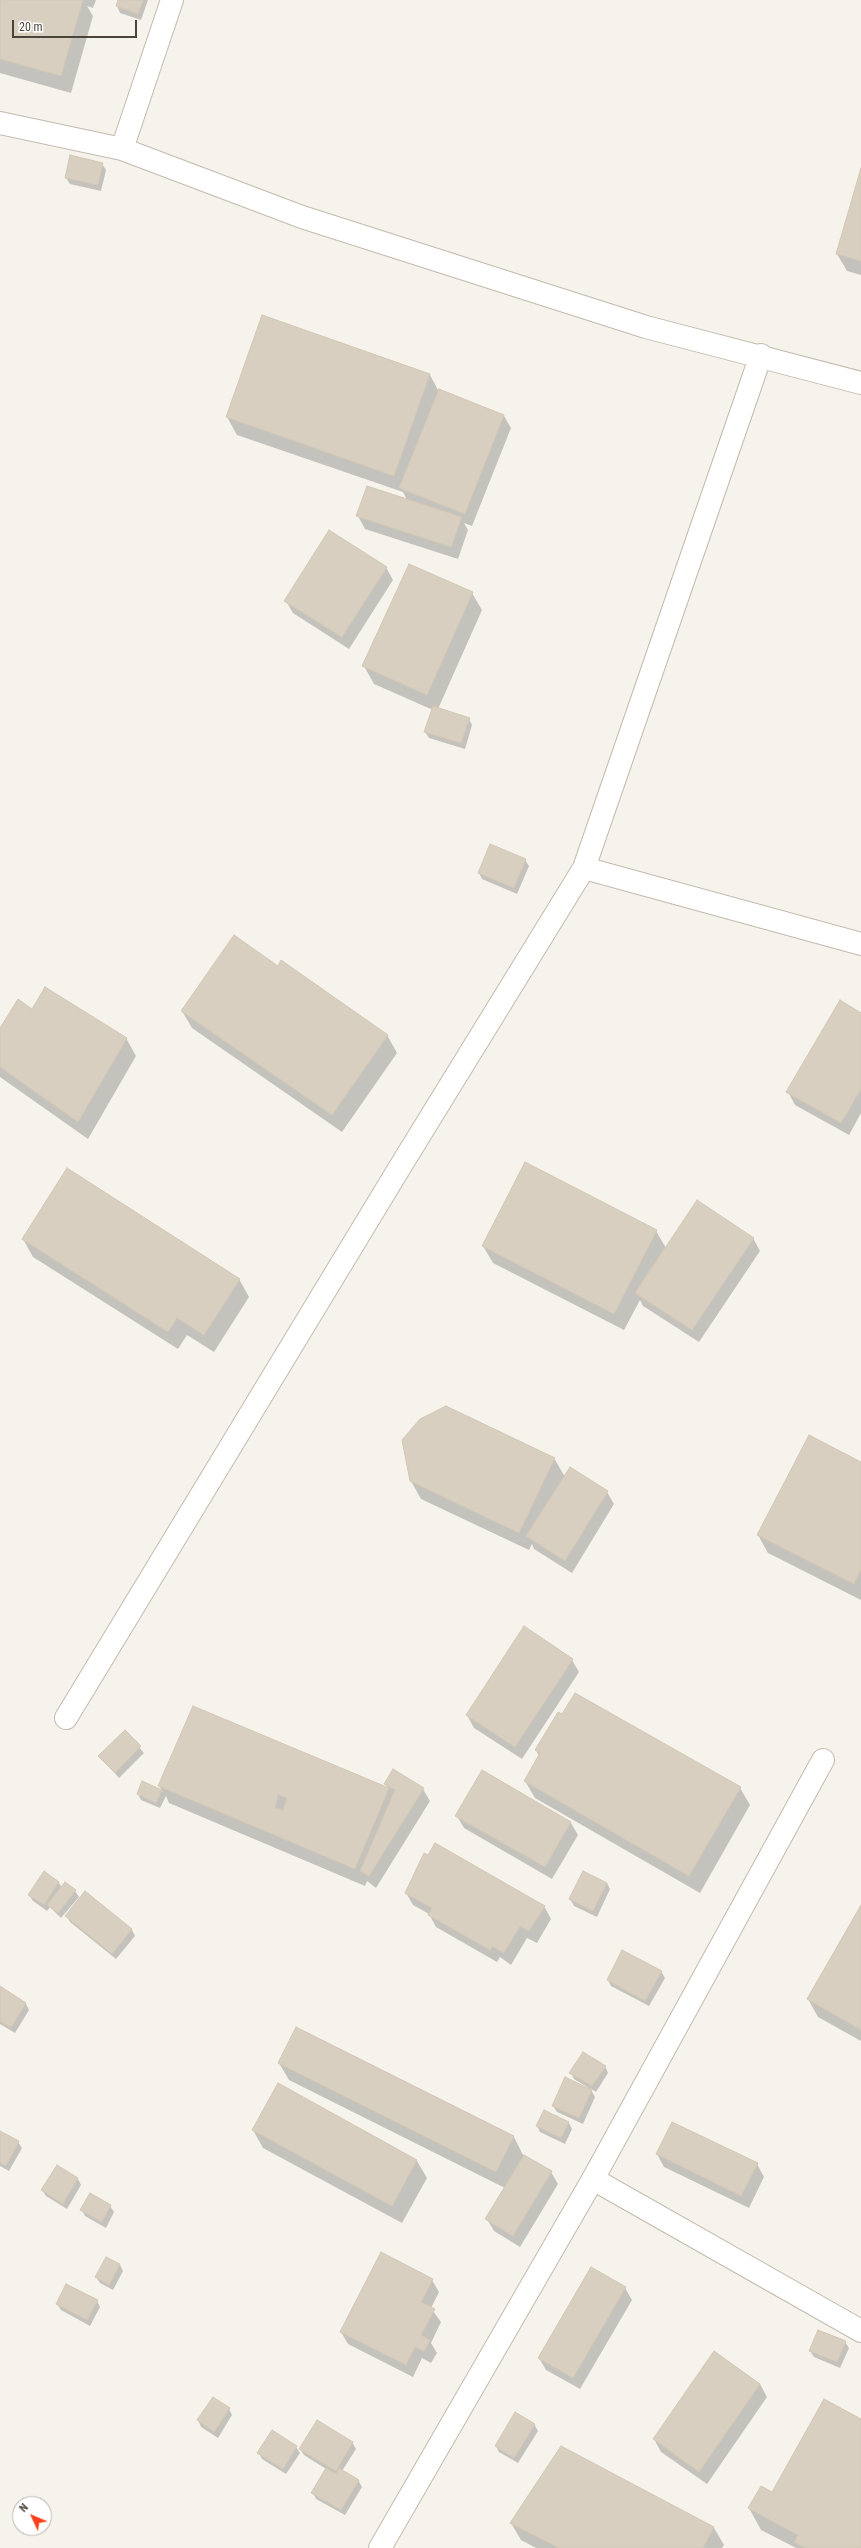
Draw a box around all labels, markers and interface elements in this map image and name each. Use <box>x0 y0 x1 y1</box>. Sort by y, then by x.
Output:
scale bar <box>14 12 139 38</box>
text: 20 m <box>19 20 43 34</box>
north arrow <box>12 2496 52 2536</box>
text: N <box>17 2501 31 2515</box>

